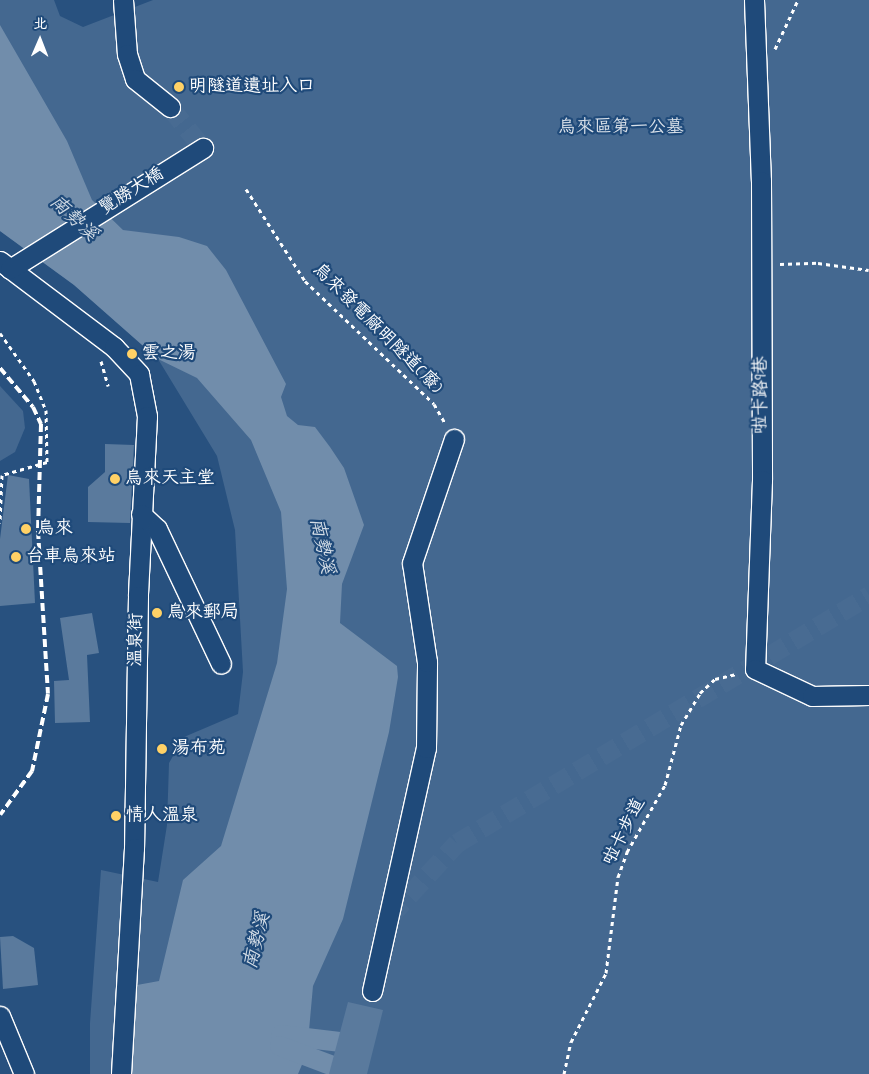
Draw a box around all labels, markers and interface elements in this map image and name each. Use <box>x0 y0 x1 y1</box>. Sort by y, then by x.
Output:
text: 北 <box>33 14 47 35</box>
north arrow <box>15 15 65 65</box>
place label: 明隧道遺址入口 <box>189 76 315 98</box>
marker: 明隧道遺址入口 <box>173 81 185 93</box>
park label: 烏來區第一公墓 <box>558 117 684 139</box>
street label: 覽勝大橋 <box>96 164 168 220</box>
water label: 南勢溪 <box>44 191 102 247</box>
street label: 烏來發電廠明隧道(廢) <box>308 260 446 398</box>
place label: 雲之湯 <box>142 343 196 365</box>
marker: 雲之湯 <box>126 348 138 360</box>
street label: 啦卡路9巷 <box>751 356 773 434</box>
place label: 烏來天主堂 <box>125 468 215 490</box>
marker: 烏來天主堂 <box>109 473 121 485</box>
water label: 南勢溪 <box>304 516 338 576</box>
place label: 烏來 <box>37 518 73 540</box>
marker: 烏來 <box>19 522 33 536</box>
place label: 台車烏來站 <box>26 546 116 568</box>
marker: 台車烏來站 <box>10 551 22 563</box>
place label: 烏來郵局 <box>167 602 239 624</box>
marker: 烏來郵局 <box>151 607 163 619</box>
street label: 溫泉街 <box>126 613 148 667</box>
place label: 湯布苑 <box>172 738 226 760</box>
marker: 湯布苑 <box>156 743 168 755</box>
street label: 啦卡步道 <box>600 795 650 869</box>
place label: 情人溫泉 <box>126 805 198 827</box>
marker: 情人溫泉 <box>110 810 122 822</box>
water label: 南勢溪 <box>240 911 276 971</box>

